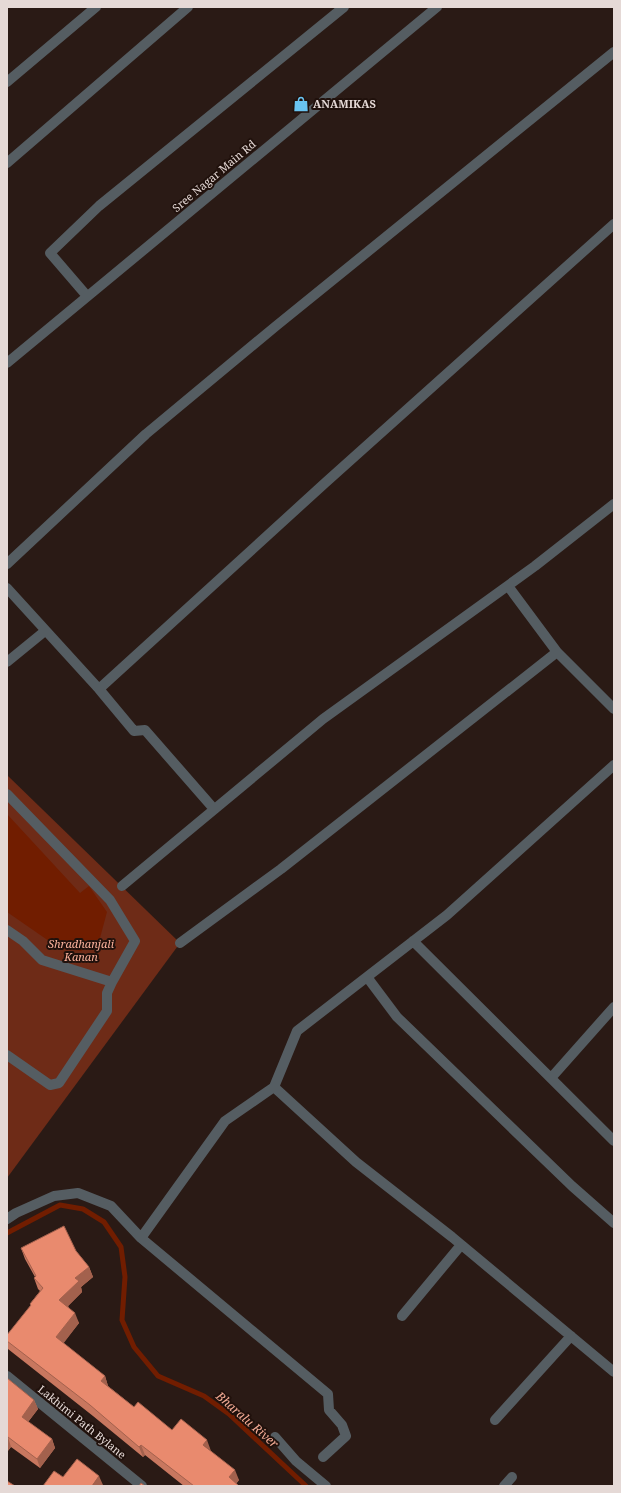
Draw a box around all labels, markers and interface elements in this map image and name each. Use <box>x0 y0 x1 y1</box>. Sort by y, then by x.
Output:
shop icon: ANAMIKAS <box>292 95 310 113</box>
place label: ANAMIKAS <box>313 96 376 111</box>
street label: Sree Nagar Main Rd <box>169 136 259 215</box>
park label: Shradhanjali Kanan <box>48 936 115 964</box>
street label: Lakhimi Path Bylane <box>35 1381 130 1462</box>
water label: Bharalu River <box>212 1387 283 1452</box>

